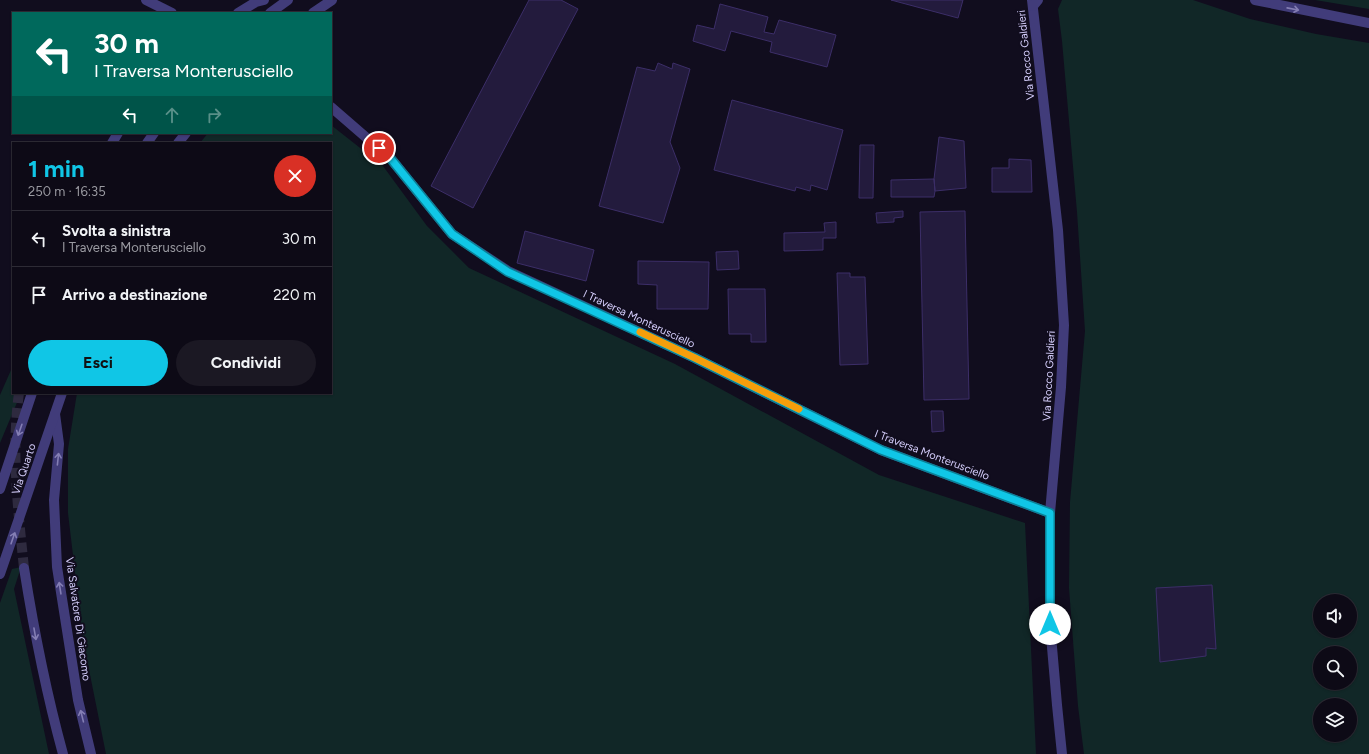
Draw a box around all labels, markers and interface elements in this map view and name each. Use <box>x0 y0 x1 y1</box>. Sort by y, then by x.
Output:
one-way arrow <box>1286 5 1299 13</box>
street label: Via Rocco Galdieri <box>1015 9 1037 101</box>
text: 30 m <box>94 26 159 60</box>
icon: left <box>28 28 80 80</box>
text: I Traversa Monterusciello <box>94 60 294 82</box>
icon: left <box>119 104 141 126</box>
icon: ahead <box>161 104 183 126</box>
icon: right <box>203 104 225 126</box>
pin <box>362 131 396 165</box>
icon: arrive <box>368 137 390 159</box>
text: 1 min <box>28 154 85 183</box>
button: close <box>274 155 316 197</box>
text: 250 m · 16:35 <box>28 184 106 199</box>
text: Svolta a sinistra <box>62 222 171 240</box>
icon: left <box>28 228 50 250</box>
text: 30 m <box>282 230 316 248</box>
text: I Traversa Monterusciello <box>62 240 206 255</box>
icon: arrive <box>28 284 50 306</box>
text: Arrivo a destinazione <box>62 286 207 304</box>
text: 220 m <box>273 286 316 304</box>
street label: I Traversa Monterusciello <box>581 287 697 351</box>
street label: Via Rocco Galdieri <box>1040 331 1058 421</box>
button: Esci <box>28 340 168 386</box>
button: Condividi <box>176 340 316 386</box>
one-way arrow <box>16 423 23 436</box>
street label: I Traversa Monterusciello <box>873 427 991 483</box>
street label: Via Quarto <box>9 442 39 496</box>
one-way arrow <box>54 453 62 466</box>
one-way arrow <box>9 532 17 544</box>
street label: Via Salvatore Di Giacomo <box>63 556 93 682</box>
one-way arrow <box>56 582 64 595</box>
map controls <box>1313 594 1357 742</box>
button: sound <box>1313 594 1357 638</box>
position arrow <box>1029 603 1071 645</box>
one-way arrow <box>31 627 39 640</box>
button: search <box>1313 646 1357 690</box>
button: layers <box>1313 698 1357 742</box>
one-way arrow <box>78 710 85 723</box>

